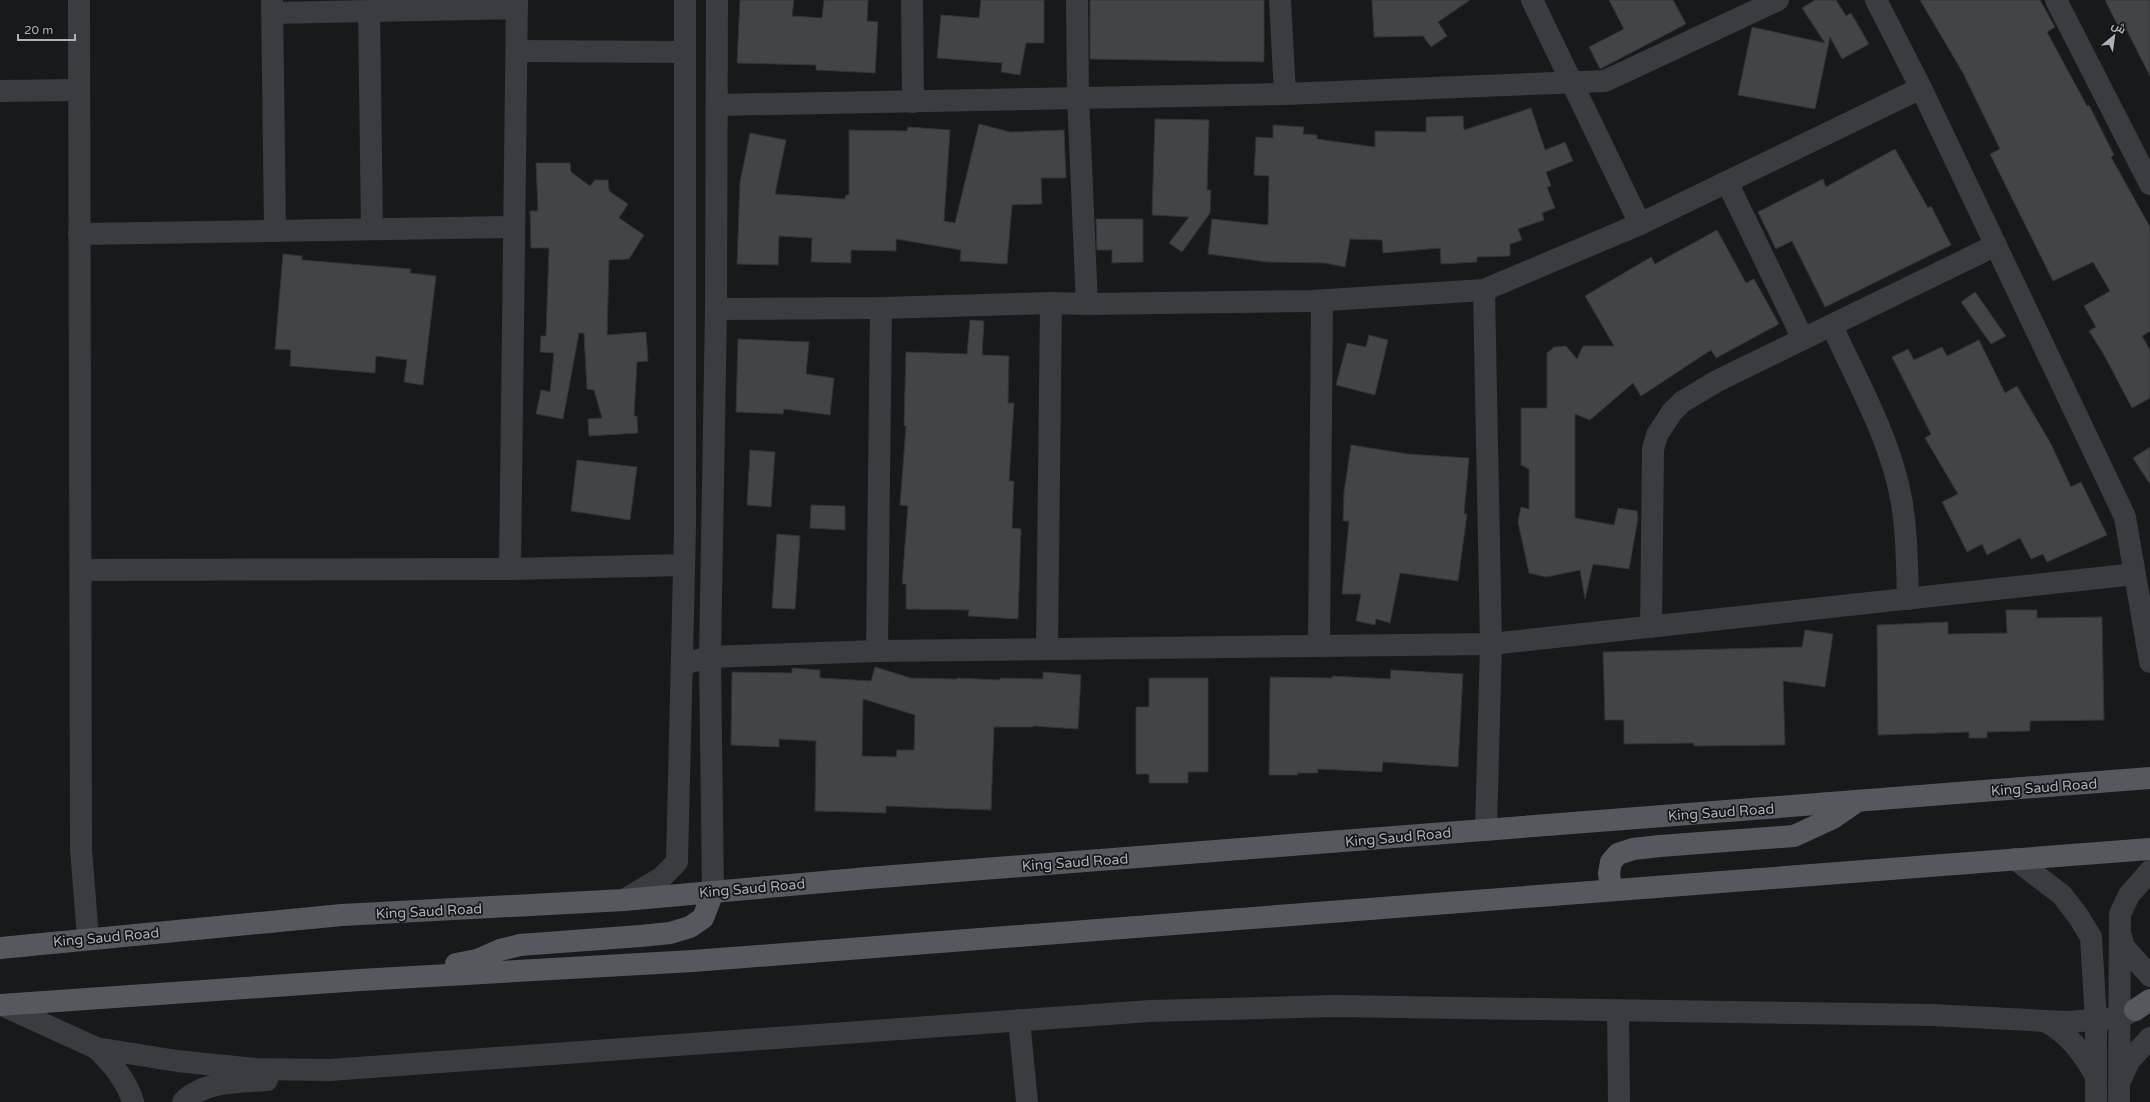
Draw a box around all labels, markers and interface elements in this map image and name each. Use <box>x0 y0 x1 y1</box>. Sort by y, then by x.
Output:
scale bar <box>18 16 75 42</box>
north arrow <box>2094 16 2134 56</box>
text: ش <box>2109 19 2128 37</box>
text: 20 m <box>24 23 53 37</box>
street label: King Saud Road <box>1990 775 2098 800</box>
street label: King Saud Road <box>1667 800 1775 825</box>
street label: King Saud Road <box>1344 824 1452 851</box>
street label: King Saud Road <box>1021 850 1129 875</box>
street label: King Saud Road <box>698 875 806 902</box>
street label: King Saud Road <box>375 900 483 923</box>
street label: King Saud Road <box>52 924 160 951</box>

